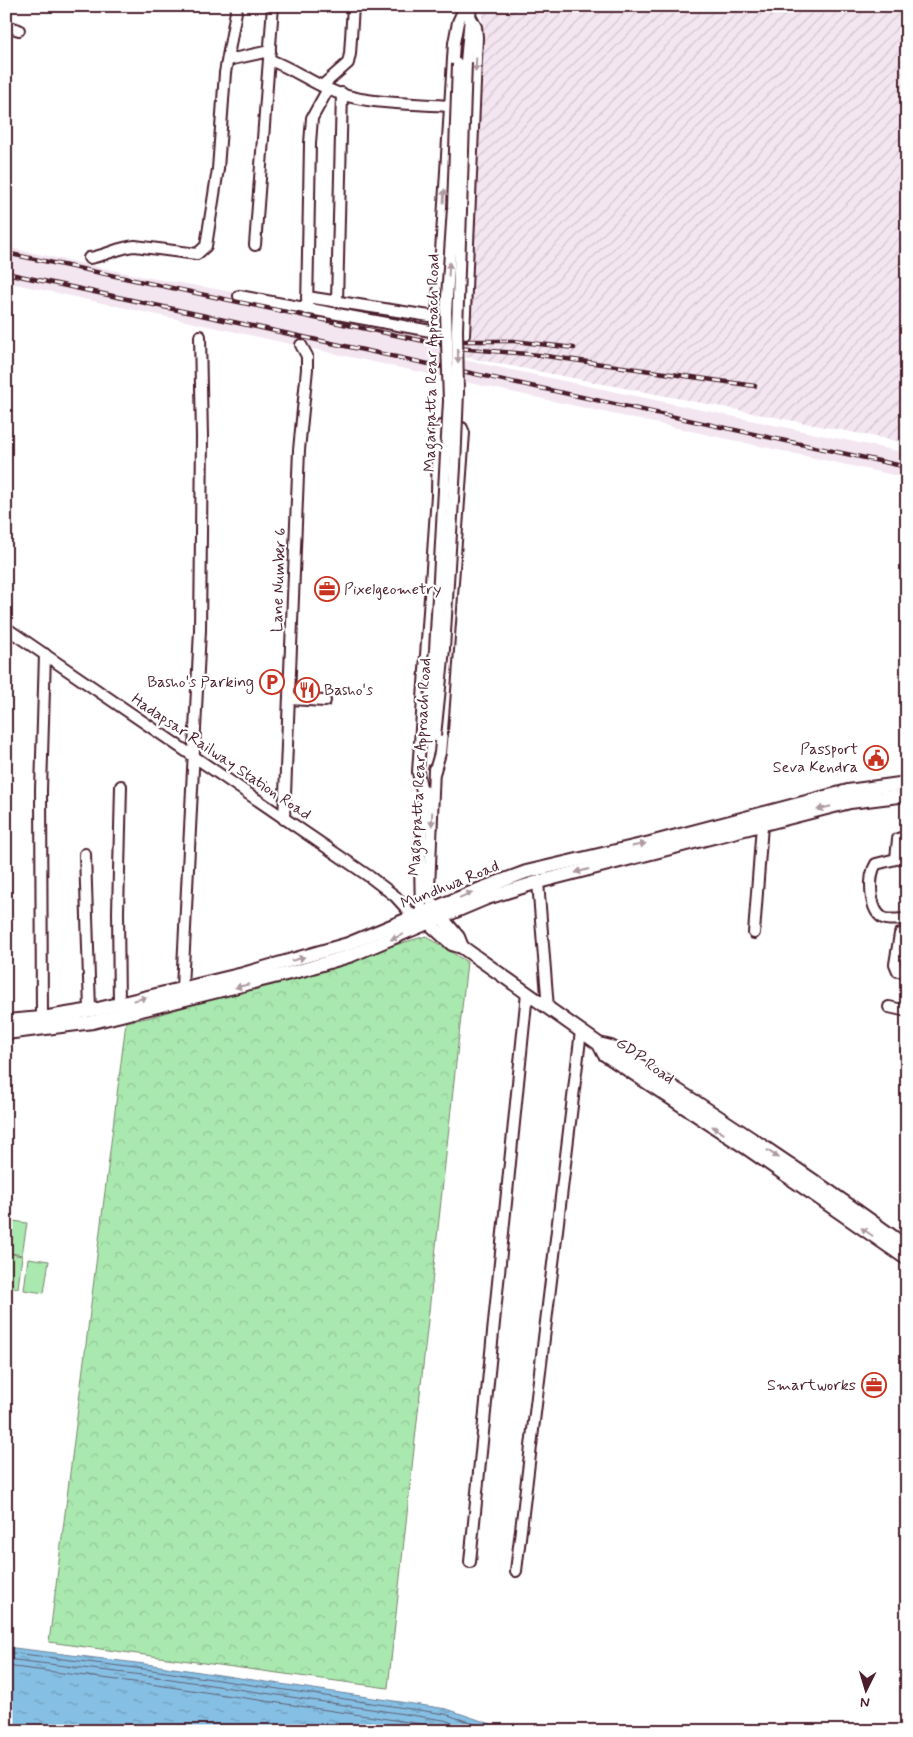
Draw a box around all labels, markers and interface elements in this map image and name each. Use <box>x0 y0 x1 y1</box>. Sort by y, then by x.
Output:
one-way arrow <box>472 57 480 73</box>
one-way arrow <box>440 188 448 204</box>
street label: Magarpatta Rear Approach Road <box>420 254 445 472</box>
one-way arrow <box>446 261 454 277</box>
one-way arrow <box>454 348 462 364</box>
street label: Lane Number 6 <box>267 527 291 633</box>
office icon: Pixelgeometry <box>314 576 340 602</box>
place label: Pixelgeometry <box>344 579 441 600</box>
street label: Magarpatta Rear Approach Road <box>404 657 437 877</box>
parking icon: Basho's Parking <box>259 669 285 695</box>
place label: Basho's Parking <box>147 672 254 694</box>
restaurant icon: Basho's <box>294 677 320 703</box>
place label: Basho's <box>324 680 373 701</box>
street label: Hadapsar Railway Station Road <box>127 689 315 825</box>
place label: Passport Seva Kendra <box>773 739 858 778</box>
public building icon: Passport Seva Kendra <box>863 745 889 771</box>
one-way arrow <box>817 804 832 812</box>
one-way arrow <box>428 812 436 828</box>
one-way arrow <box>631 841 646 849</box>
street label: Mundhwa Road <box>398 856 502 914</box>
one-way arrow <box>575 867 590 875</box>
one-way arrow <box>459 891 474 899</box>
one-way arrow <box>389 934 404 942</box>
one-way arrow <box>290 954 305 962</box>
one-way arrow <box>234 982 249 990</box>
one-way arrow <box>133 995 148 1003</box>
street label: GDP Road <box>611 1033 679 1089</box>
one-way arrow <box>712 1125 725 1135</box>
one-way arrow <box>766 1149 779 1159</box>
one-way arrow <box>860 1227 874 1237</box>
office icon: Smartworks <box>861 1372 887 1398</box>
place label: Smartworks <box>767 1375 856 1396</box>
north arrow <box>840 1664 890 1714</box>
text: N <box>860 1693 870 1711</box>

